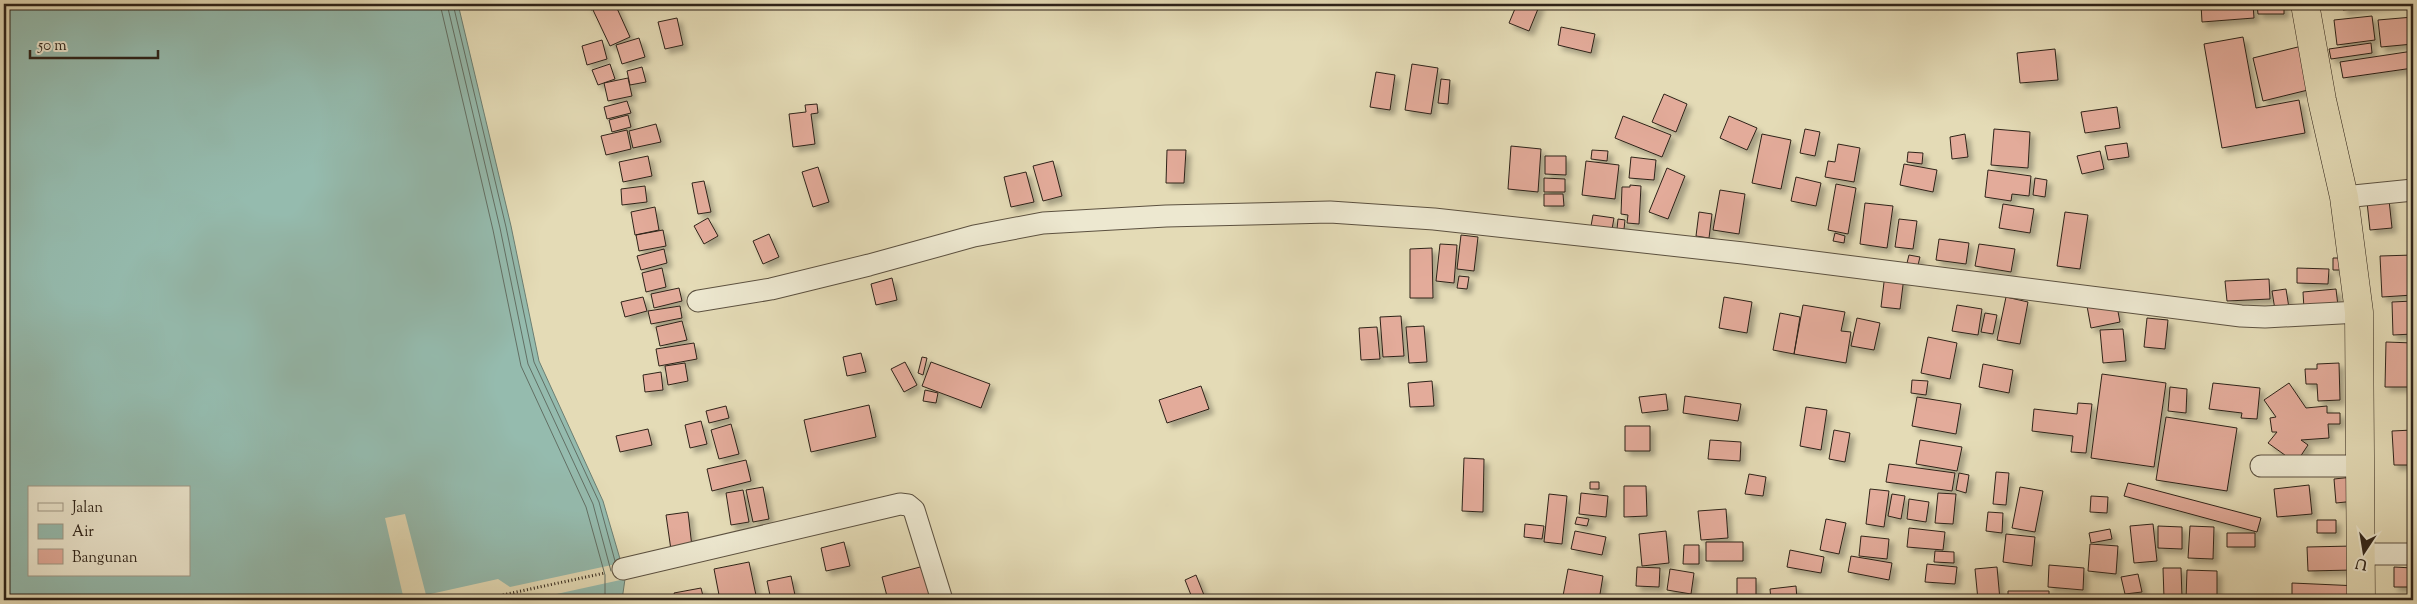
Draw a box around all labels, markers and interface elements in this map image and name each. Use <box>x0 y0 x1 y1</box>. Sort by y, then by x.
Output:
scale bar <box>30 28 158 60</box>
text: 50 m <box>37 36 67 57</box>
legend <box>28 486 190 576</box>
text: Jalan <box>71 498 103 519</box>
text: Air <box>72 522 94 543</box>
north arrow <box>2340 526 2390 576</box>
text: Bangunan <box>72 548 138 569</box>
text: U <box>2353 552 2369 574</box>

